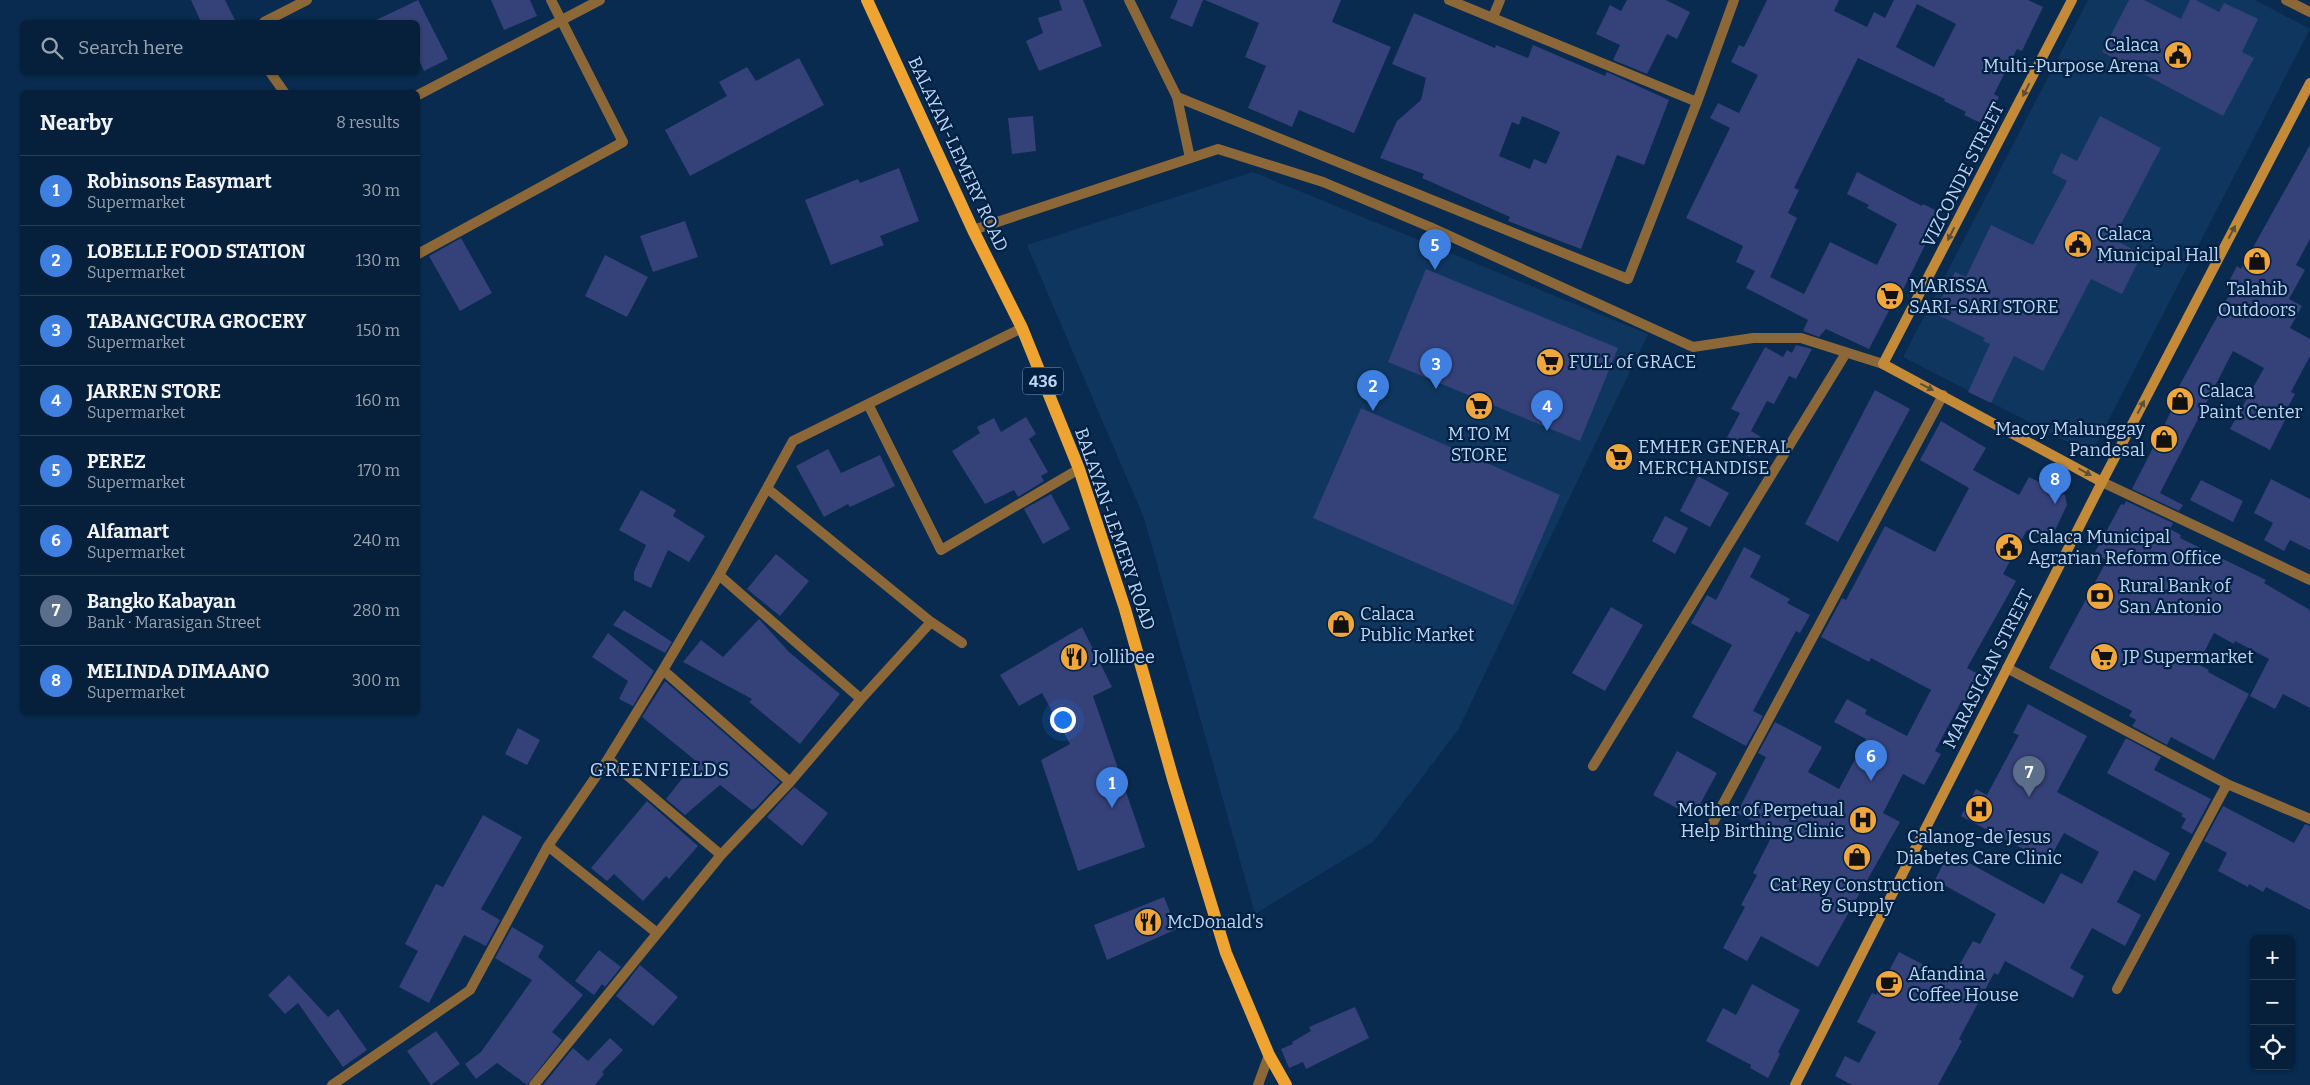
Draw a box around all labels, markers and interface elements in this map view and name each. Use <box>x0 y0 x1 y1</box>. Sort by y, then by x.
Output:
search box <box>20 20 420 75</box>
icon: search <box>38 34 66 62</box>
place label: Calaca Multi-Purpose Arena <box>1983 34 2159 77</box>
text: Search here <box>78 36 183 59</box>
public building icon: Calaca Multi-Purpose Arena <box>2163 40 2193 70</box>
street label: BALAYAN-LEMERY ROAD <box>903 53 1013 255</box>
one-way arrow <box>2021 83 2030 97</box>
street label: VIZCONDE STREET <box>1917 99 2009 251</box>
text: Nearby <box>40 110 113 136</box>
text: 8 results <box>336 113 400 132</box>
text: Robinsons Easymart <box>87 170 272 193</box>
text: 1 <box>53 181 59 200</box>
text: 30 m <box>362 181 400 200</box>
text: Supermarket <box>87 193 185 212</box>
place label: Calaca Municipal Hall <box>2097 223 2219 266</box>
one-way arrow <box>2228 225 2236 240</box>
one-way arrow <box>1947 227 1955 241</box>
pin: 5 <box>1419 229 1451 270</box>
public building icon: Calaca Municipal Hall <box>2063 229 2093 259</box>
text: LOBELLE FOOD STATION <box>87 240 306 263</box>
shop icon: Talahib Outdoors <box>2242 246 2272 276</box>
text: 2 <box>51 251 61 270</box>
text: 130 m <box>356 251 400 270</box>
text: Supermarket <box>87 263 185 282</box>
place label: MARISSA SARI-SARI STORE <box>1909 275 2059 318</box>
place label: Talahib Outdoors <box>2218 278 2296 321</box>
supermarket icon: MARISSA SARI-SARI STORE <box>1875 281 1905 311</box>
text: TABANGCURA GROCERY <box>87 310 306 333</box>
text: 3 <box>51 321 61 340</box>
text: 150 m <box>356 321 400 340</box>
text: Supermarket <box>87 333 185 352</box>
supermarket icon: FULL of GRACE <box>1535 347 1565 377</box>
pin: 3 <box>1420 348 1452 389</box>
place label: FULL of GRACE <box>1569 351 1696 373</box>
road number: 436 <box>1023 368 1063 394</box>
pin: 2 <box>1357 370 1389 411</box>
text: JARREN STORE <box>87 380 221 403</box>
place label: Calaca Paint Center <box>2199 380 2302 423</box>
one-way arrow <box>1919 382 1934 391</box>
shop icon: Calaca Paint Center <box>2165 386 2195 416</box>
pin: 4 <box>1531 390 1563 431</box>
text: 4 <box>51 391 61 410</box>
text: 160 m <box>355 391 400 410</box>
supermarket icon: M TO M STORE <box>1464 391 1494 421</box>
one-way arrow <box>2137 400 2145 415</box>
text: Supermarket <box>87 403 185 422</box>
place label: Macoy Malunggay Pandesal <box>1995 418 2145 461</box>
place label: M TO M STORE <box>1448 423 1510 466</box>
shop icon: Macoy Malunggay Pandesal <box>2149 424 2179 454</box>
street label: BALAYAN-LEMERY ROAD <box>1070 425 1160 633</box>
place label: EMHER GENERAL MERCHANDISE <box>1638 436 1790 479</box>
supermarket icon: EMHER GENERAL MERCHANDISE <box>1604 442 1634 472</box>
text: PEREZ <box>87 450 146 473</box>
text: 5 <box>52 461 60 480</box>
text: 170 m <box>357 461 400 480</box>
pin: 8 <box>2039 463 2071 504</box>
one-way arrow <box>2078 468 2092 476</box>
text: Supermarket <box>87 473 185 492</box>
text: Alfamart <box>87 520 169 543</box>
place label: Calaca Municipal Agrarian Reform Office <box>2028 526 2221 569</box>
text: 6 <box>51 531 61 550</box>
text: 240 m <box>353 531 400 550</box>
public building icon: Calaca Municipal Agrarian Reform Office <box>1994 532 2024 562</box>
text: Supermarket <box>87 543 185 562</box>
place label: Rural Bank of San Antonio <box>2119 575 2232 618</box>
bank icon: Rural Bank of San Antonio <box>2085 581 2115 611</box>
street label: MARASIGAN STREET <box>1938 585 2038 752</box>
text: Bangko Kabayan <box>87 590 236 613</box>
text: 7 <box>52 601 60 620</box>
text: 280 m <box>353 601 400 620</box>
place label: Calaca Public Market <box>1360 603 1475 646</box>
shop icon: Calaca Public Market <box>1326 609 1356 639</box>
text: Bank · Marasigan Street <box>87 613 261 632</box>
restaurant icon: Jollibee <box>1059 642 1089 672</box>
supermarket icon: JP Supermarket <box>2089 642 2119 672</box>
place label: Jollibee <box>1092 646 1155 668</box>
place label: JP Supermarket <box>2122 646 2254 668</box>
text: MELINDA DIMAANO <box>87 660 269 683</box>
text: 8 <box>51 671 61 690</box>
text: 300 m <box>352 671 400 690</box>
text: Supermarket <box>87 683 185 702</box>
your location <box>1050 707 1076 733</box>
pin: 6 <box>1855 740 1887 781</box>
pin: 7 <box>2013 756 2045 797</box>
district label: GREENFIELDS <box>590 758 730 781</box>
pin: 1 <box>1096 767 1128 808</box>
hospital icon: Calanog-de Jesus Diabetes Care Clinic <box>1964 794 1994 824</box>
place label: Mother of Perpetual Help Birthing Clinic <box>1677 799 1844 842</box>
hospital icon: Mother of Perpetual Help Birthing Clinic <box>1848 805 1878 835</box>
place label: Calanog-de Jesus Diabetes Care Clinic <box>1896 826 2062 869</box>
shop icon: Cat Rey Construction & Supply <box>1842 842 1872 872</box>
place label: Cat Rey Construction & Supply <box>1770 874 1945 917</box>
restaurant icon: McDonald's <box>1133 907 1163 937</box>
place label: McDonald's <box>1167 911 1264 933</box>
map controls <box>2250 935 2295 1070</box>
button: + <box>2250 935 2295 980</box>
place label: Afandina Coffee House <box>1908 963 2019 1006</box>
cafe icon: Afandina Coffee House <box>1874 969 1904 999</box>
button: − <box>2250 980 2295 1025</box>
button: locate <box>2250 1025 2295 1070</box>

